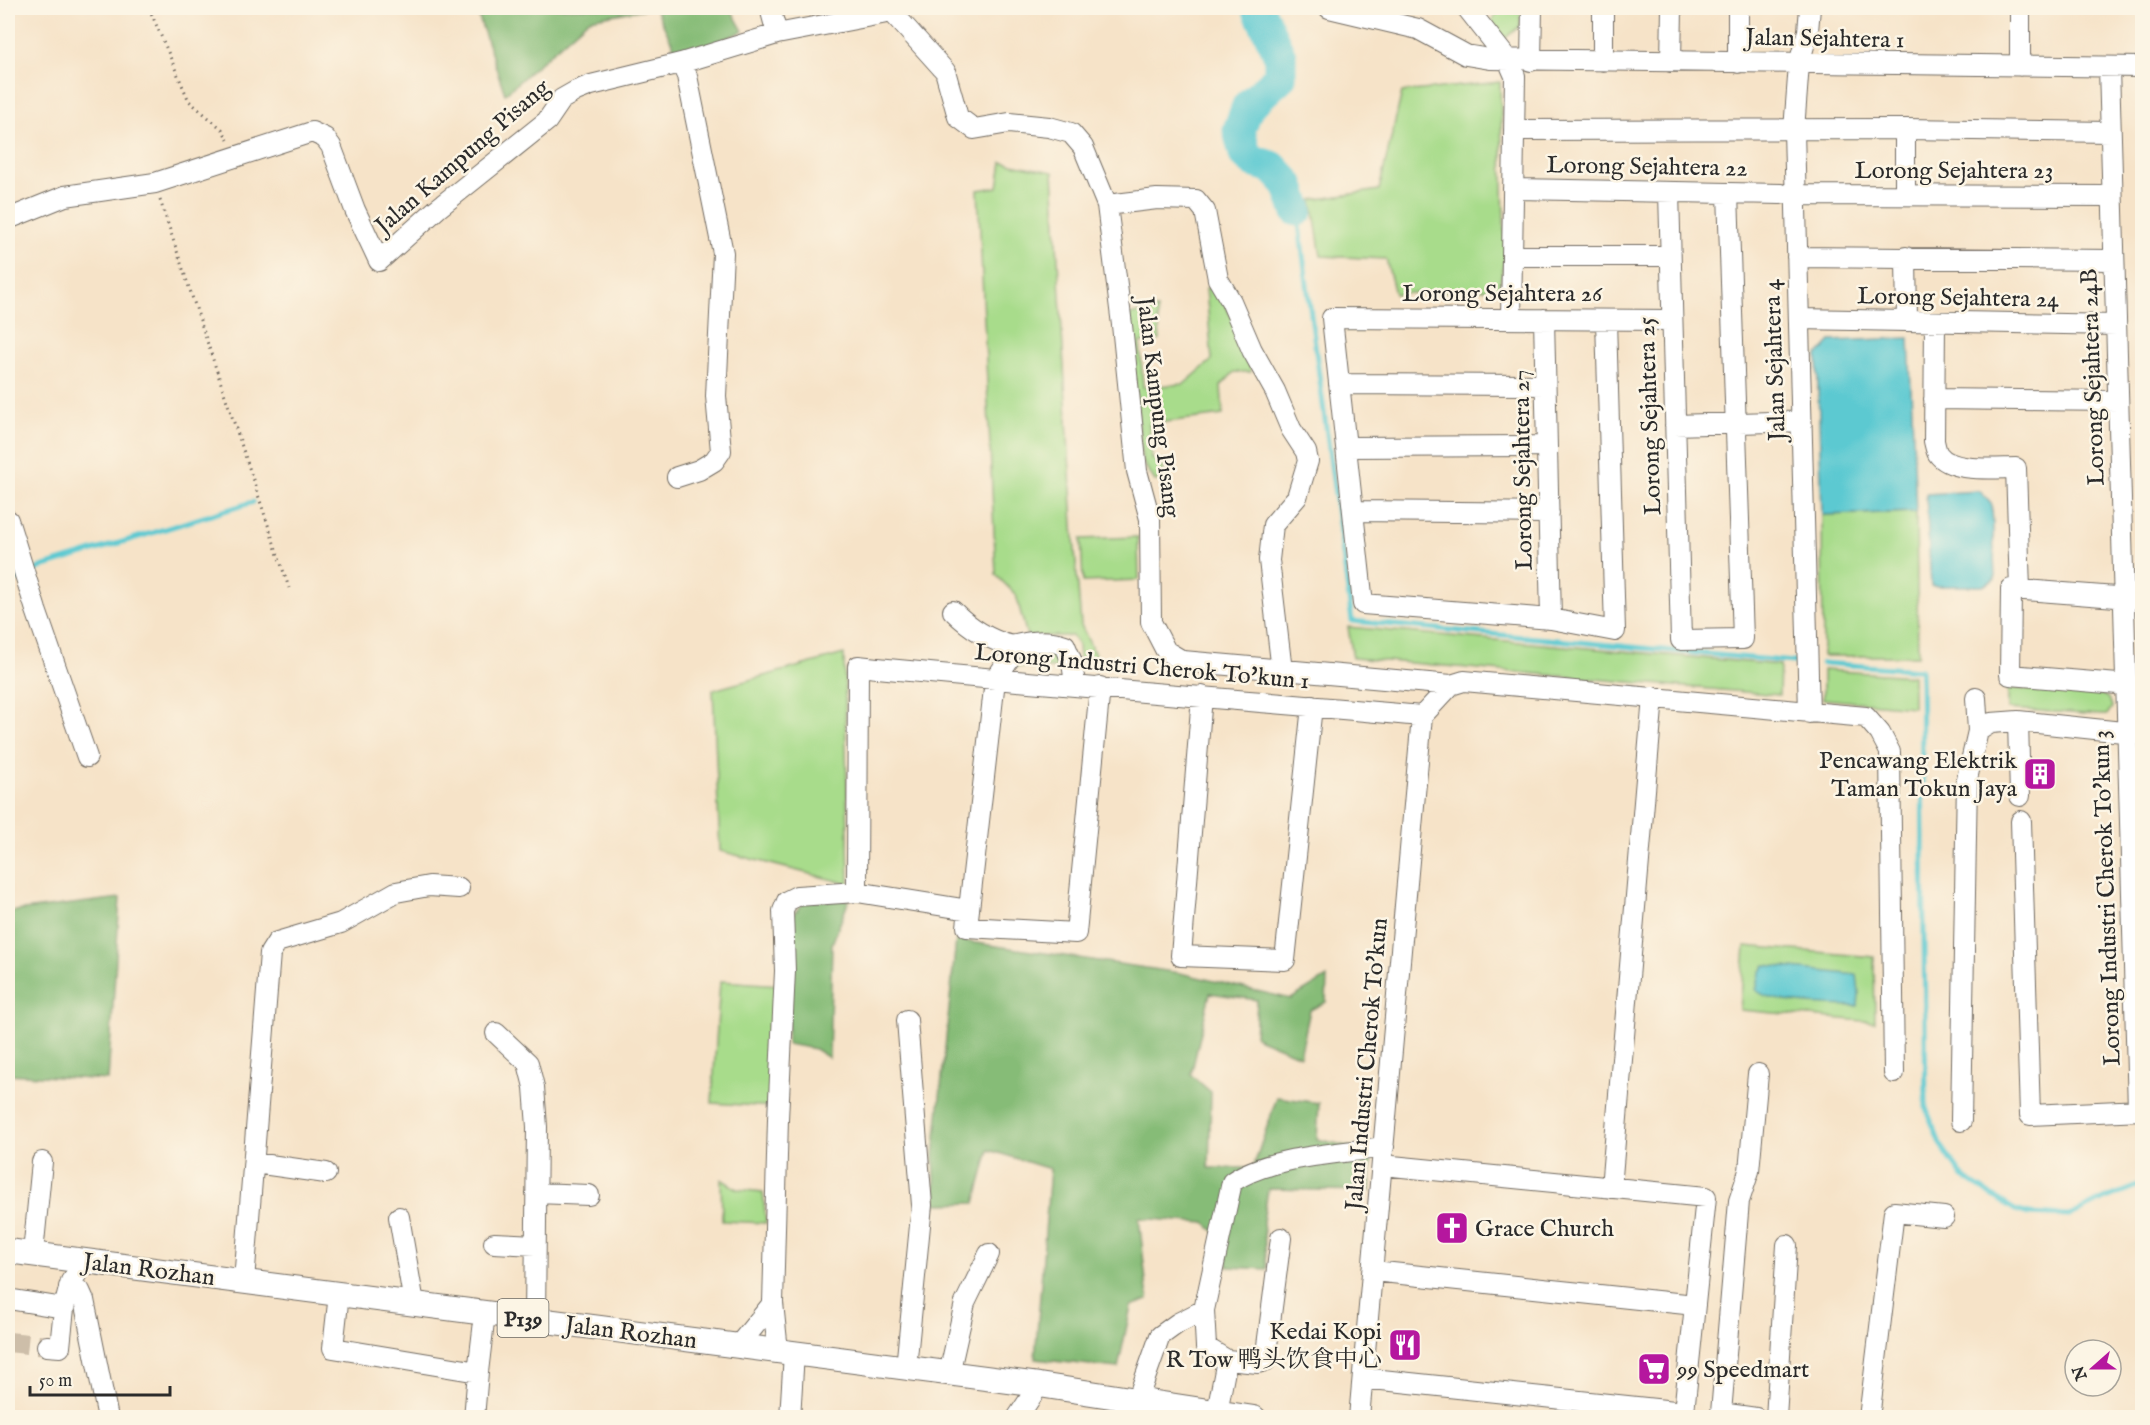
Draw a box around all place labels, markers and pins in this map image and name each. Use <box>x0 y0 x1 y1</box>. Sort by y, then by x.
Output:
place label: Pencawang Elektrik Taman Tokun Jaya <box>1819 746 2018 805</box>
building icon: Pencawang Elektrik Taman Tokun Jaya <box>2022 756 2058 792</box>
church icon: Grace Church <box>1434 1210 1470 1246</box>
place label: Grace Church <box>1475 1214 1614 1245</box>
place label: Kedai Kopi R Tow 鸭头饮食中心 <box>1166 1317 1382 1376</box>
restaurant icon: Kedai Kopi R Tow 鸭头饮食中心 <box>1387 1327 1423 1363</box>
supermarket icon: 99 Speedmart <box>1636 1351 1672 1387</box>
place label: 99 Speedmart <box>1676 1355 1809 1386</box>

